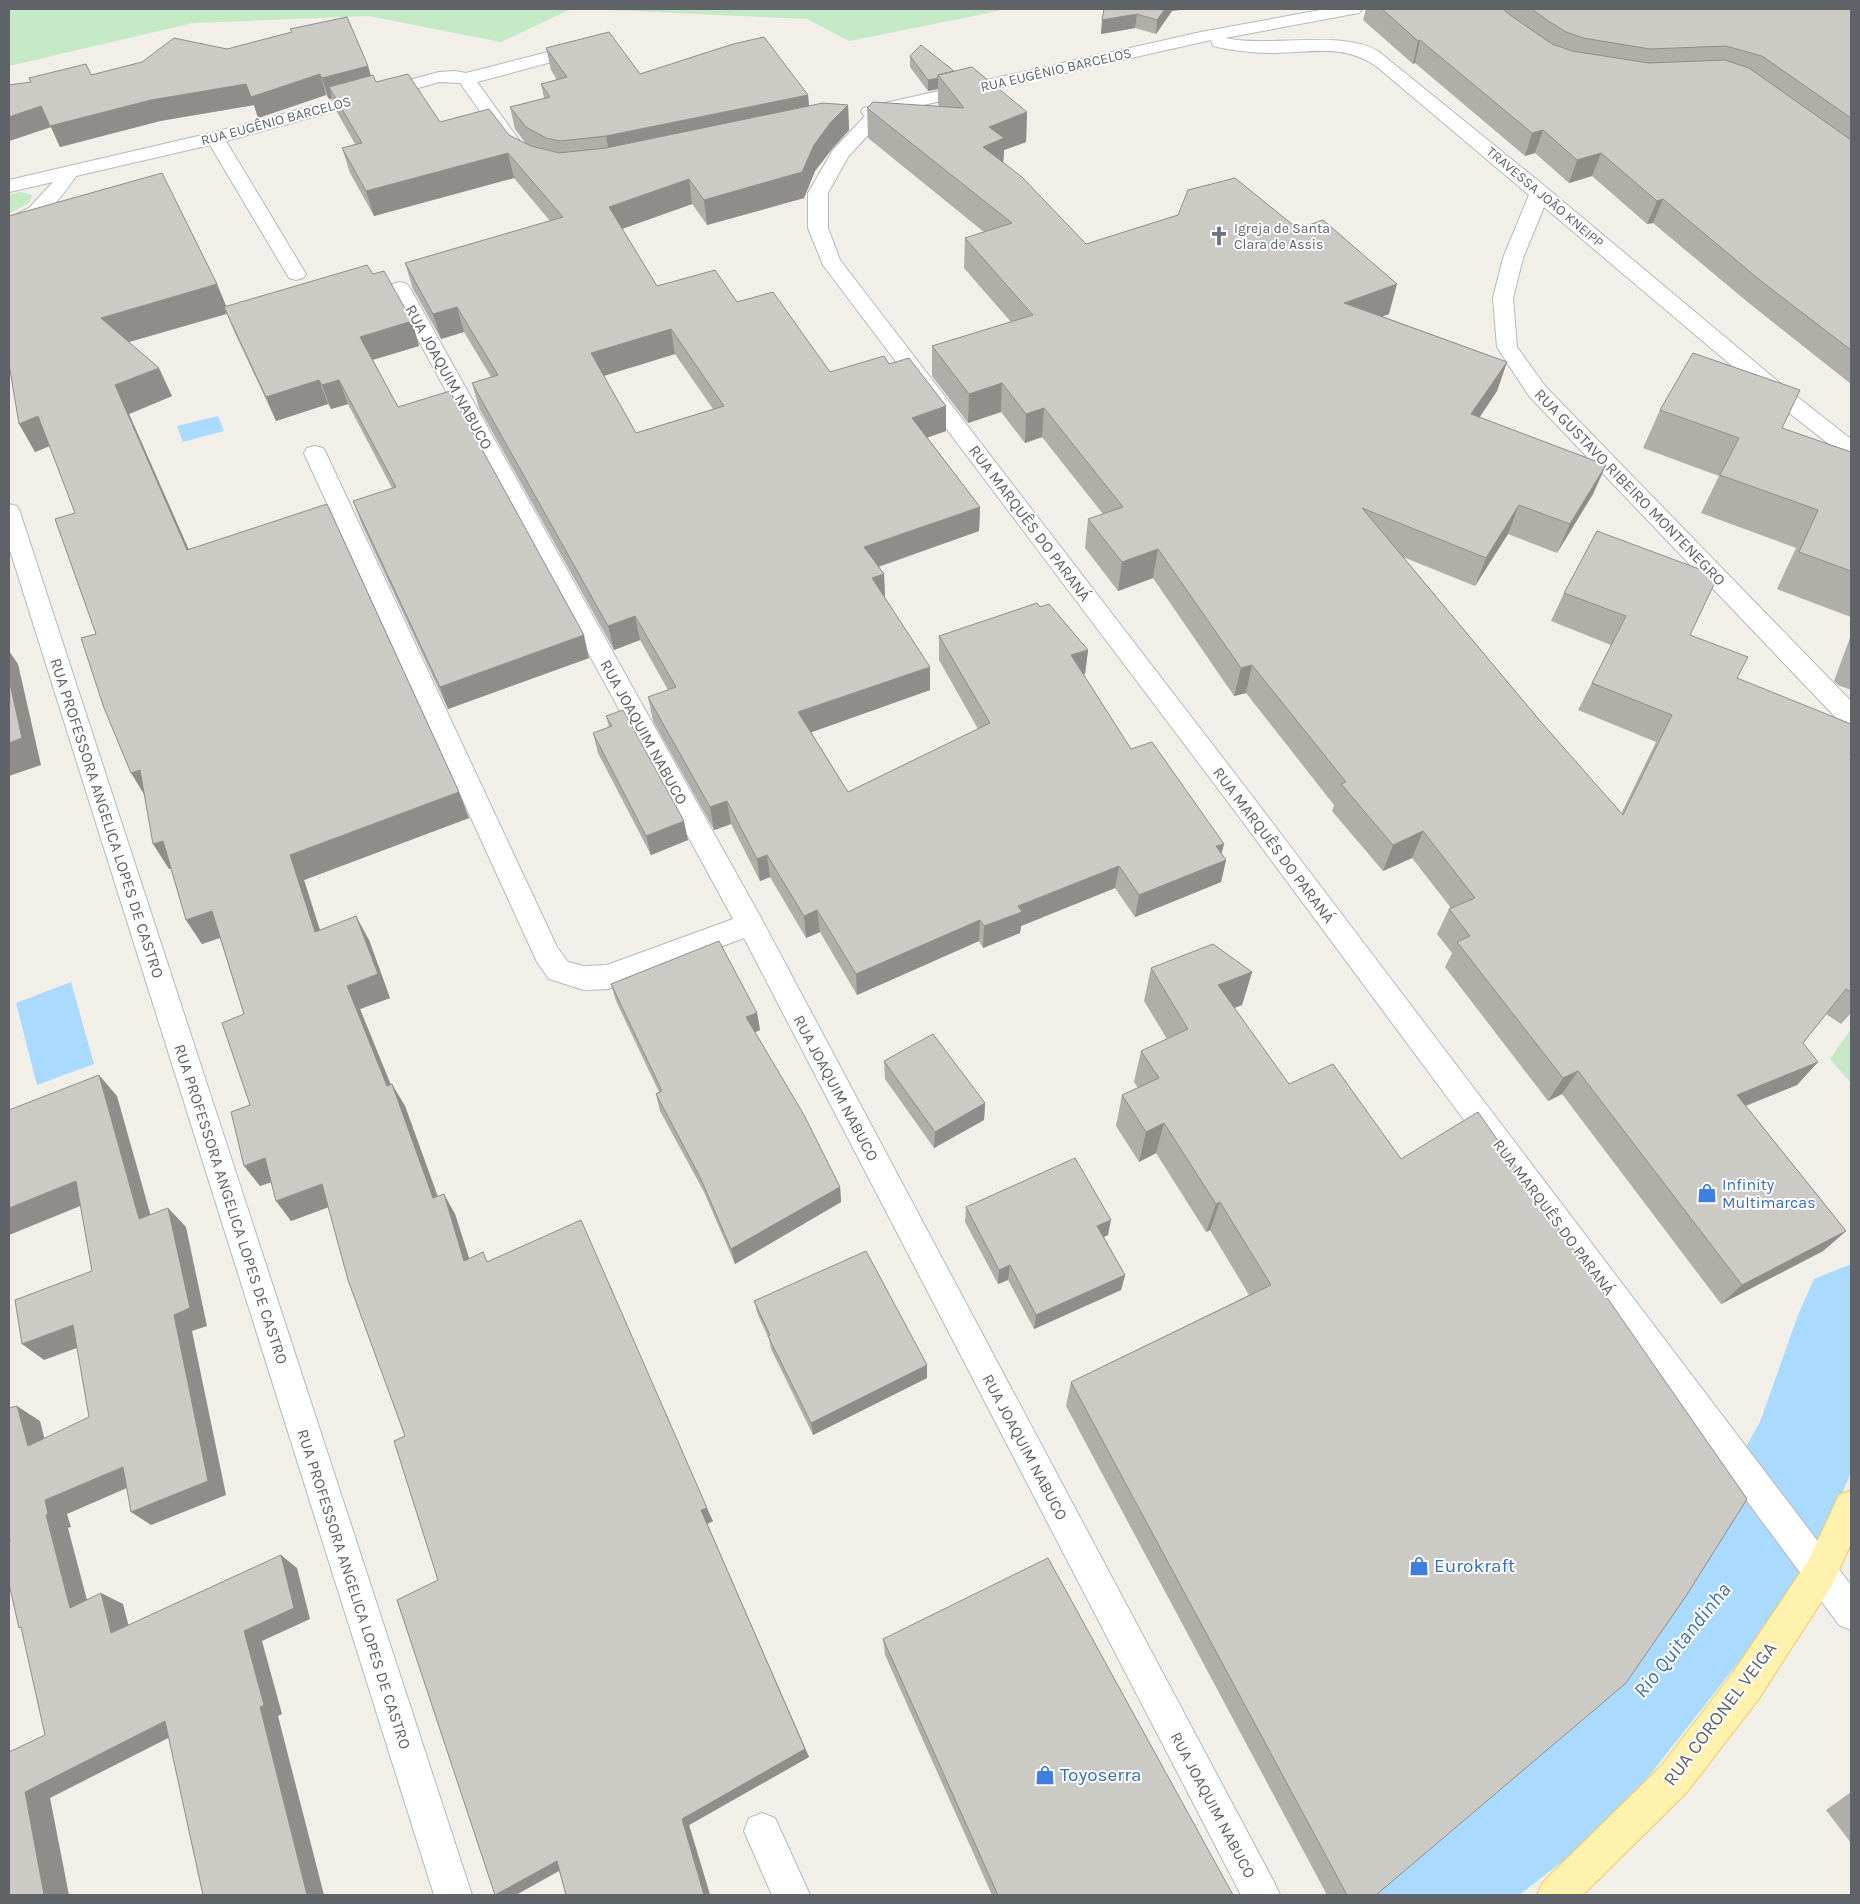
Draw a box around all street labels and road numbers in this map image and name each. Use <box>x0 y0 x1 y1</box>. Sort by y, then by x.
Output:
street label: RUA EUGÊNIO BARCELOS <box>979 44 1133 96</box>
street label: RUA EUGÊNIO BARCELOS <box>199 93 353 149</box>
street label: TRAVESSA JOÃO KNEIPP <box>1483 143 1607 251</box>
street label: RUA JOAQUIM NABUCO <box>401 301 497 453</box>
street label: RUA GUSTAVO RIBEIRO MONTENEGRO <box>1531 385 1729 589</box>
street label: RUA MARQUÊS DO PARANÁ <box>965 441 1095 605</box>
street label: RUA PROFESSORA ANGELICA LOPES DE CASTRO <box>46 656 168 980</box>
street label: RUA JOAQUIM NABUCO <box>596 656 692 808</box>
street label: RUA MARQUÊS DO PARANÁ <box>1209 763 1339 927</box>
street label: RUA JOAQUIM NABUCO <box>789 1012 883 1164</box>
street label: RUA PROFESSORA ANGELICA LOPES DE CASTRO <box>170 1042 292 1366</box>
street label: RUA MARQUÊS DO PARANÁ <box>1489 1135 1619 1299</box>
street label: RUA JOAQUIM NABUCO <box>978 1371 1072 1523</box>
street label: RUA PROFESSORA ANGELICA LOPES DE CASTRO <box>293 1427 415 1751</box>
street label: RUA CORONEL VEIGA <box>1659 1638 1781 1790</box>
street label: RUA JOAQUIM NABUCO <box>1166 1729 1260 1881</box>

